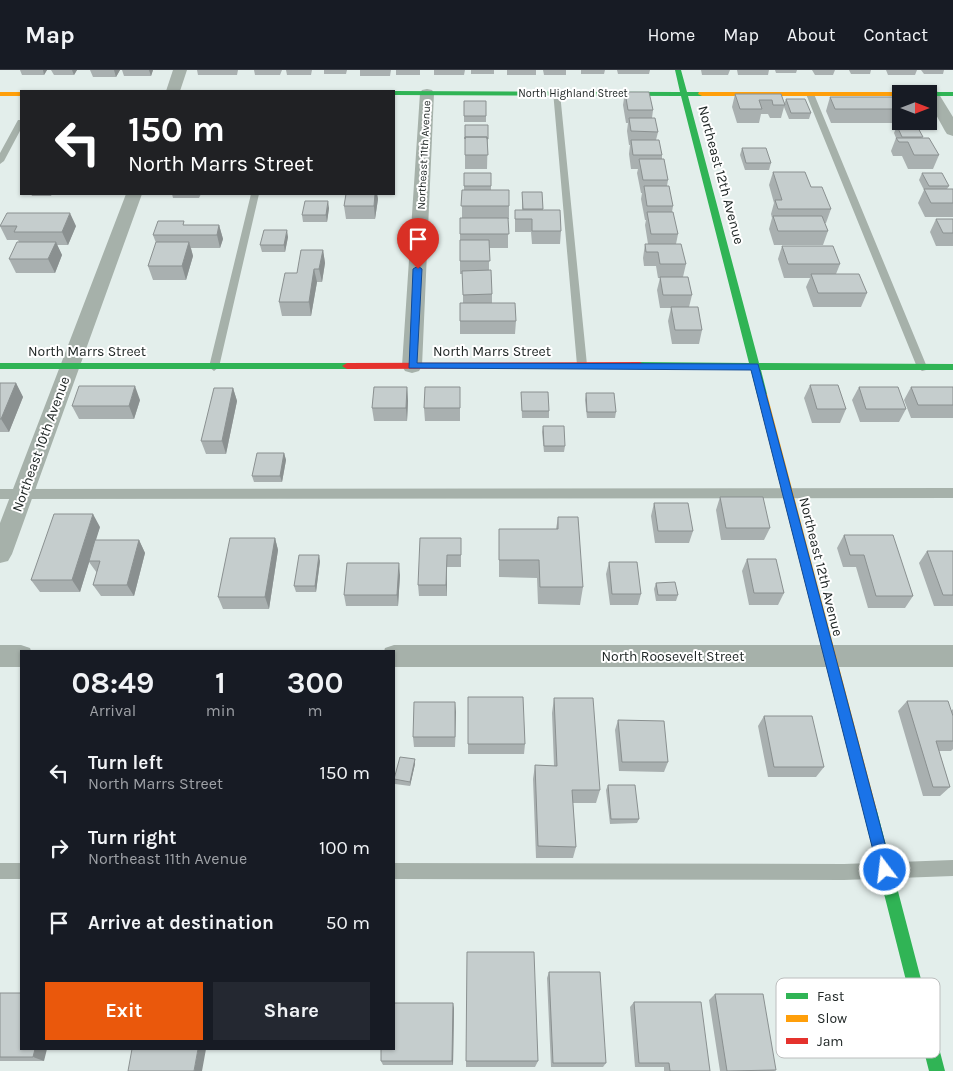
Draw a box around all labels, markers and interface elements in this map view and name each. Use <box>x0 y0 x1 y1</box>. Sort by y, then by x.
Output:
text: Map <box>25 21 75 49</box>
text: Home <box>647 24 695 46</box>
text: Map <box>723 24 759 46</box>
text: About <box>787 24 836 46</box>
text: Contact <box>864 24 928 46</box>
north arrow <box>892 85 938 130</box>
map controls <box>892 85 937 130</box>
street label: North Highland Street <box>518 87 628 100</box>
street label: Northeast 11th Avenue <box>415 100 433 210</box>
street label: Northeast 12th Avenue <box>694 104 748 246</box>
text: 150 m <box>128 109 225 150</box>
icon: left <box>45 110 110 175</box>
text: North Marrs Street <box>128 151 314 177</box>
pin <box>397 218 439 269</box>
icon: arrive <box>404 225 432 253</box>
street label: North Marrs Street <box>28 343 146 360</box>
street label: North Marrs Street <box>433 343 551 360</box>
street label: Northeast 10th Avenue <box>9 374 73 514</box>
street label: Northeast 12th Avenue <box>795 496 847 638</box>
street label: North Roosevelt Street <box>602 648 744 665</box>
text: 08:49 <box>72 665 154 701</box>
text: 1 <box>215 665 226 701</box>
text: 300 <box>287 665 343 701</box>
text: Arrival <box>89 701 136 720</box>
text: min <box>206 701 235 720</box>
text: m <box>308 701 323 720</box>
text: Turn left <box>88 752 163 774</box>
icon: left <box>45 759 73 787</box>
text: 150 m <box>319 762 370 784</box>
text: North Marrs Street <box>88 774 223 793</box>
text: Turn right <box>88 827 177 849</box>
icon: right <box>45 834 73 862</box>
text: 100 m <box>319 837 370 859</box>
position arrow <box>858 843 910 895</box>
text: Northeast 11th Avenue <box>88 849 247 868</box>
icon: arrive <box>45 909 73 937</box>
text: Arrive at destination <box>88 912 274 934</box>
text: 50 m <box>326 912 370 934</box>
legend <box>776 978 940 1058</box>
button: Exit <box>45 982 203 1040</box>
button: Share <box>213 982 370 1040</box>
text: Fast <box>817 988 844 1005</box>
text: Slow <box>817 1010 847 1027</box>
text: Jam <box>817 1033 843 1050</box>

